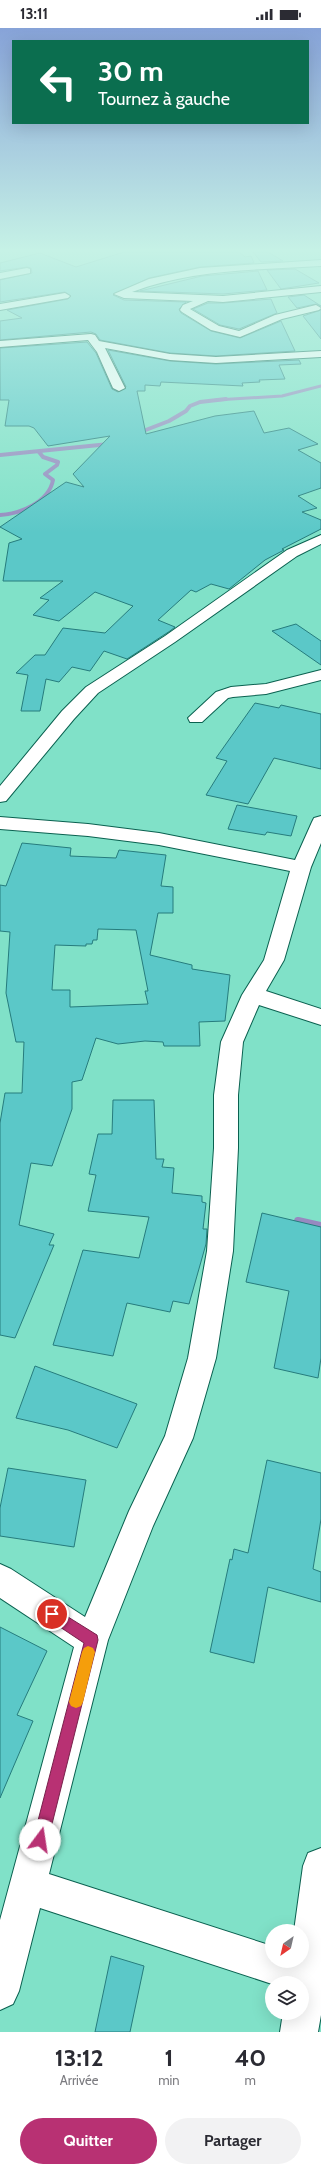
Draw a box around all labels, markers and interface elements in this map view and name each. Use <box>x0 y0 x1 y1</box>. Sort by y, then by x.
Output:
text: 13:11 <box>20 5 48 23</box>
text: 30 m <box>98 54 164 88</box>
icon: left <box>32 56 84 108</box>
text: Tournez à gauche <box>98 88 230 110</box>
pin <box>35 1597 69 1631</box>
icon: arrive <box>41 1603 63 1625</box>
position arrow <box>19 1819 61 1861</box>
north arrow <box>265 1924 309 1968</box>
map controls <box>265 1924 309 2020</box>
button: layers <box>265 1976 309 2020</box>
text: 13:12 <box>55 2043 103 2072</box>
text: 1 <box>164 2043 173 2072</box>
text: 40 <box>234 2043 266 2072</box>
text: Arrivée <box>60 2072 98 2088</box>
text: min <box>158 2072 180 2088</box>
text: m <box>245 2072 256 2088</box>
button: Quitter <box>20 2118 157 2164</box>
button: Partager <box>165 2118 301 2164</box>

